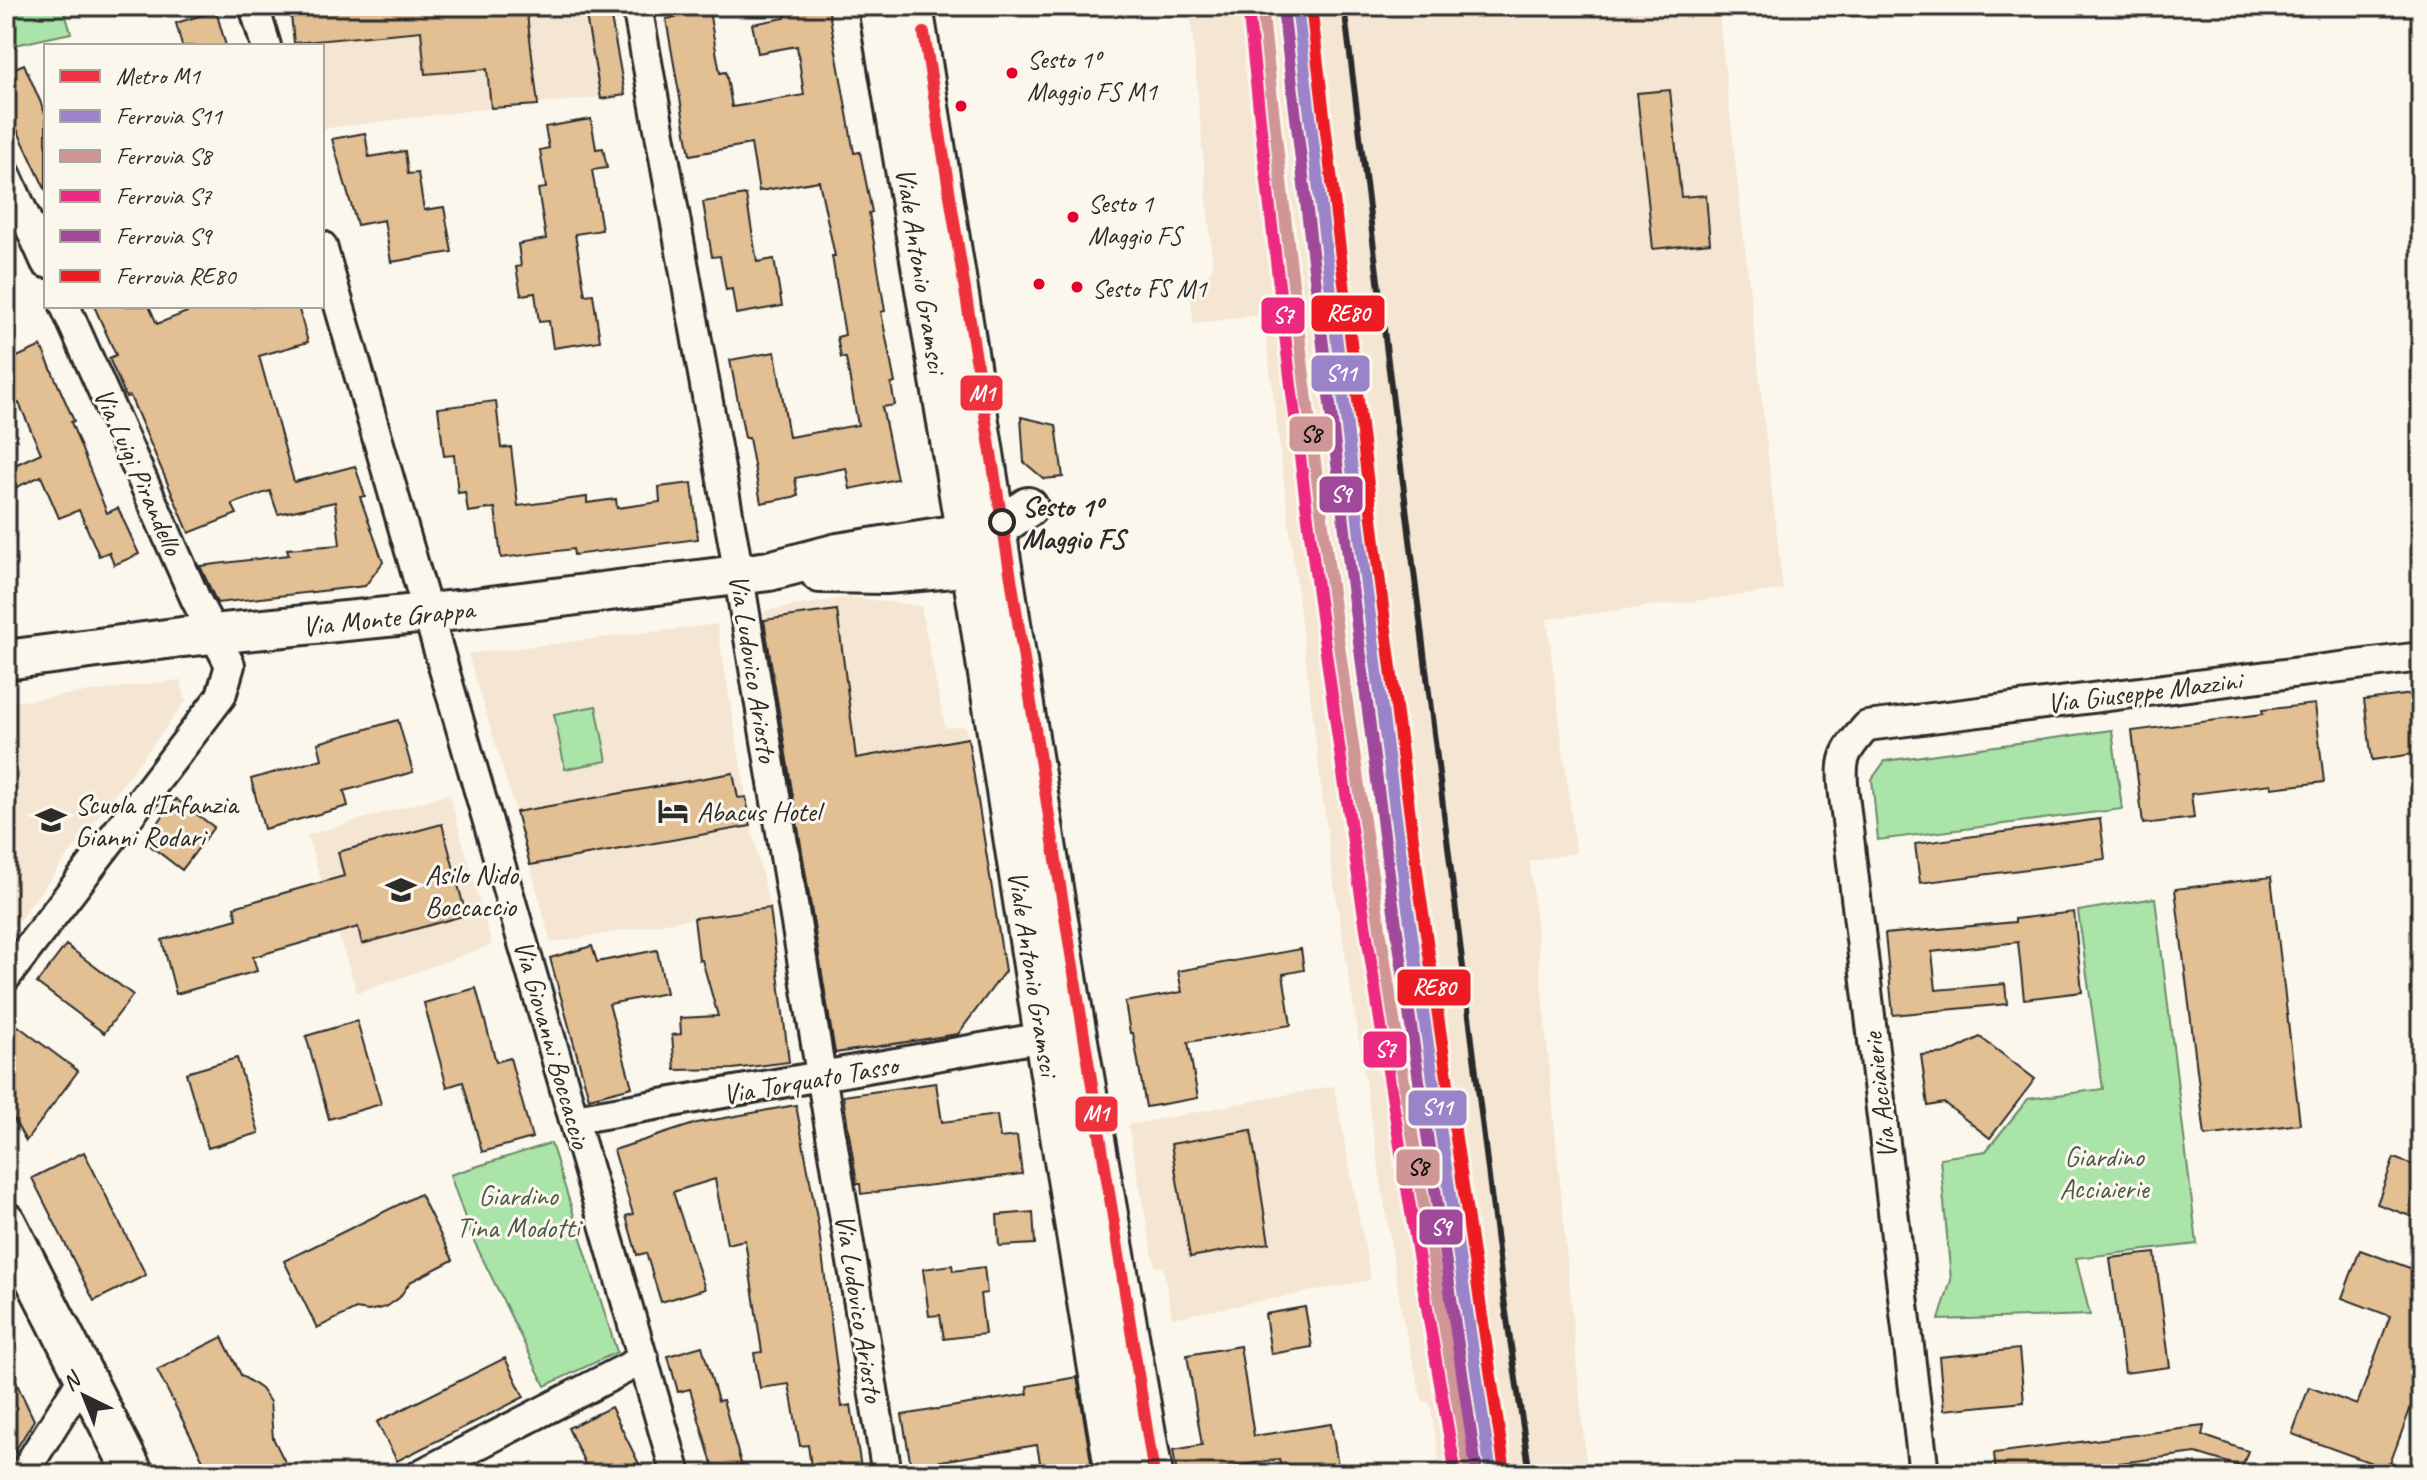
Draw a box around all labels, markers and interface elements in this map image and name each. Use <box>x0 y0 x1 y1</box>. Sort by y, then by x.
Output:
place label: Sesto 1º Maggio FS M1 <box>1027 43 1158 108</box>
legend <box>44 44 324 308</box>
text: Metro M1 <box>116 61 201 91</box>
marker: Sesto 1º Maggio FS M1 <box>1004 65 1020 81</box>
unlabelled marker <box>953 98 969 114</box>
text: Ferrovia S11 <box>116 101 223 131</box>
text: Ferrovia S8 <box>116 141 213 171</box>
street label: Viale Antonio Gramsci <box>888 165 956 379</box>
text: Ferrovia S7 <box>116 181 212 211</box>
place label: Sesto 1 Maggio FS <box>1088 187 1185 252</box>
marker: Sesto 1 Maggio FS <box>1065 209 1081 225</box>
text: Ferrovia S9 <box>116 221 213 251</box>
text: Ferrovia RE80 <box>116 261 238 291</box>
place label: Sesto FS M1 <box>1092 272 1208 305</box>
unlabelled marker <box>1031 276 1047 292</box>
marker: Sesto FS M1 <box>1069 279 1085 295</box>
line badge: RE80 <box>1310 294 1386 333</box>
line badge: S7 <box>1260 296 1306 335</box>
text: RE80 <box>1326 300 1372 328</box>
text: S7 <box>1273 302 1296 330</box>
line badge: S11 <box>1310 354 1371 393</box>
text: S11 <box>1326 360 1358 388</box>
line badge: M1 <box>959 374 1004 412</box>
text: M1 <box>969 380 997 408</box>
street label: Via Luigi Pirandello <box>86 382 192 562</box>
line badge: S8 <box>1288 415 1334 453</box>
text: S8 <box>1301 421 1324 449</box>
line badge: S9 <box>1318 475 1364 514</box>
text: S9 <box>1331 481 1354 509</box>
place label: Sesto 1º Maggio FS <box>1022 489 1129 556</box>
marker: Sesto 1º Maggio FS <box>989 509 1015 535</box>
street label: Via Ludovico Ariosto <box>721 572 786 767</box>
street label: Via Monte Grappa <box>300 591 478 644</box>
street label: Via Giuseppe Mazzini <box>2045 662 2247 721</box>
place label: Scuola d'Infanzia Gianni Rodari <box>75 787 240 854</box>
hotel icon: Abacus Hotel <box>656 794 690 828</box>
place label: Abacus Hotel <box>697 794 826 829</box>
school or university icon: Scuola d'Infanzia Gianni Rodari <box>34 803 68 837</box>
place label: Asilo Nido Boccaccio <box>425 857 520 924</box>
street label: Viale Antonio Gramsci <box>1000 868 1068 1082</box>
school or university icon: Asilo Nido Boccaccio <box>384 873 418 907</box>
street label: Via Giovanni Boccaccio <box>506 936 600 1154</box>
line badge: RE80 <box>1396 968 1472 1007</box>
text: RE80 <box>1412 974 1458 1002</box>
street label: Via Acciaierie <box>1854 1029 1905 1161</box>
line badge: S7 <box>1362 1030 1408 1069</box>
text: S7 <box>1375 1036 1398 1064</box>
street label: Via Torquato Tasso <box>720 1046 903 1112</box>
line badge: S11 <box>1407 1089 1468 1127</box>
text: S11 <box>1422 1094 1454 1122</box>
line badge: M1 <box>1074 1095 1119 1133</box>
text: M1 <box>1083 1100 1111 1128</box>
park label: Giardino Acciaierie <box>2059 1139 2150 1206</box>
line badge: S8 <box>1395 1148 1441 1187</box>
text: S8 <box>1408 1154 1431 1182</box>
park label: Giardino Tina Modotti <box>456 1178 583 1245</box>
line badge: S9 <box>1418 1208 1464 1246</box>
street label: Via Ludovico Ariosto <box>827 1212 892 1407</box>
text: S9 <box>1431 1214 1454 1242</box>
north arrow <box>44 1356 124 1436</box>
text: N <box>57 1365 88 1397</box>

